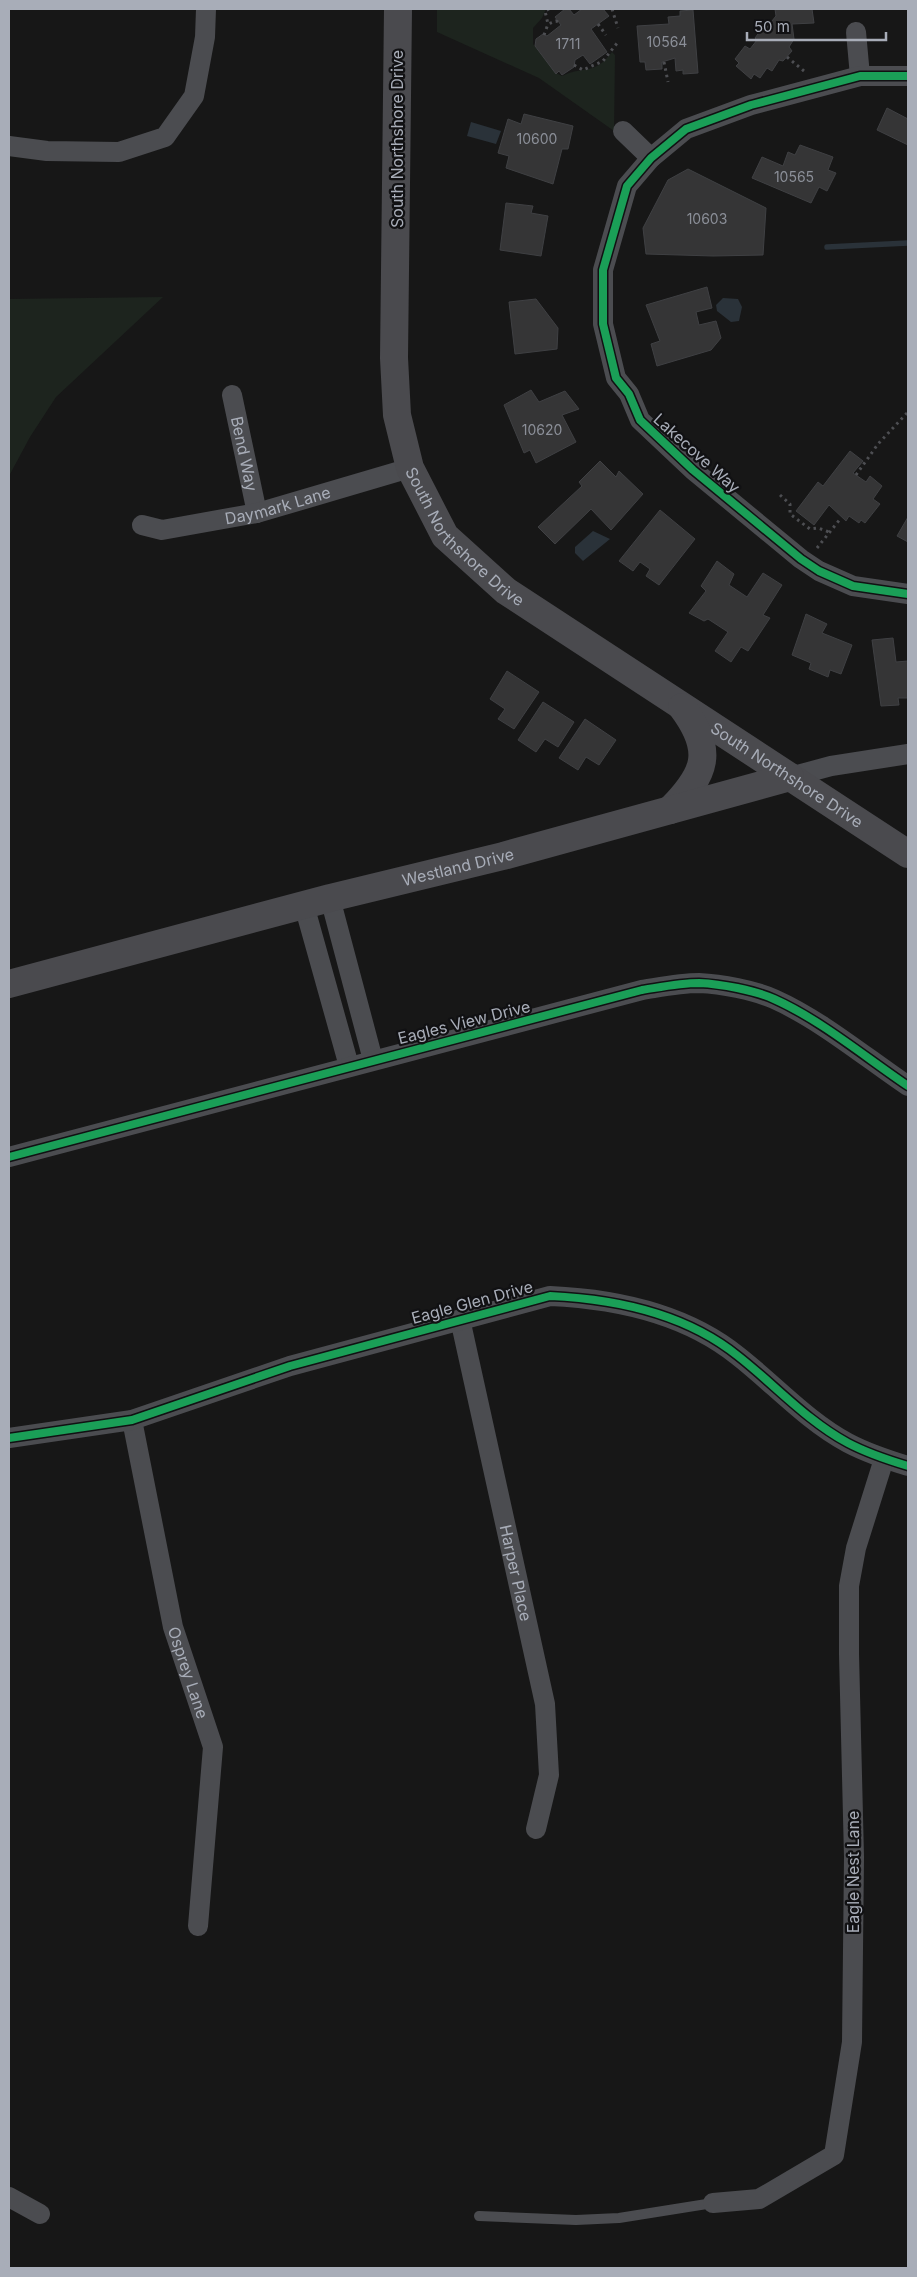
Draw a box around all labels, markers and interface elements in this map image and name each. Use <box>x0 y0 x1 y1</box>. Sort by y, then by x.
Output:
scale bar <box>747 10 886 42</box>
text: 50 m <box>754 17 790 36</box>
house number: 10564 <box>647 33 687 50</box>
house number: 1711 <box>555 35 581 52</box>
street label: South Northshore Drive <box>387 50 407 228</box>
house number: 10600 <box>517 130 557 147</box>
house number: 10565 <box>774 168 814 185</box>
house number: 10603 <box>687 210 727 227</box>
street label: Lakecove Way <box>650 409 744 497</box>
street label: Bend Way <box>227 414 262 493</box>
house number: 10620 <box>522 421 562 438</box>
street label: South Northshore Drive <box>401 464 528 610</box>
street label: Daymark Lane <box>223 482 333 529</box>
street label: South Northshore Drive <box>707 718 867 832</box>
street label: Westland Drive <box>400 843 516 890</box>
street label: Eagles View Drive <box>396 996 532 1048</box>
street label: Eagle Glen Drive <box>409 1276 535 1328</box>
street label: Harper Place <box>496 1523 536 1623</box>
street label: Osprey Lane <box>164 1624 213 1721</box>
street label: Eagle Nest Lane <box>843 1811 863 1933</box>

